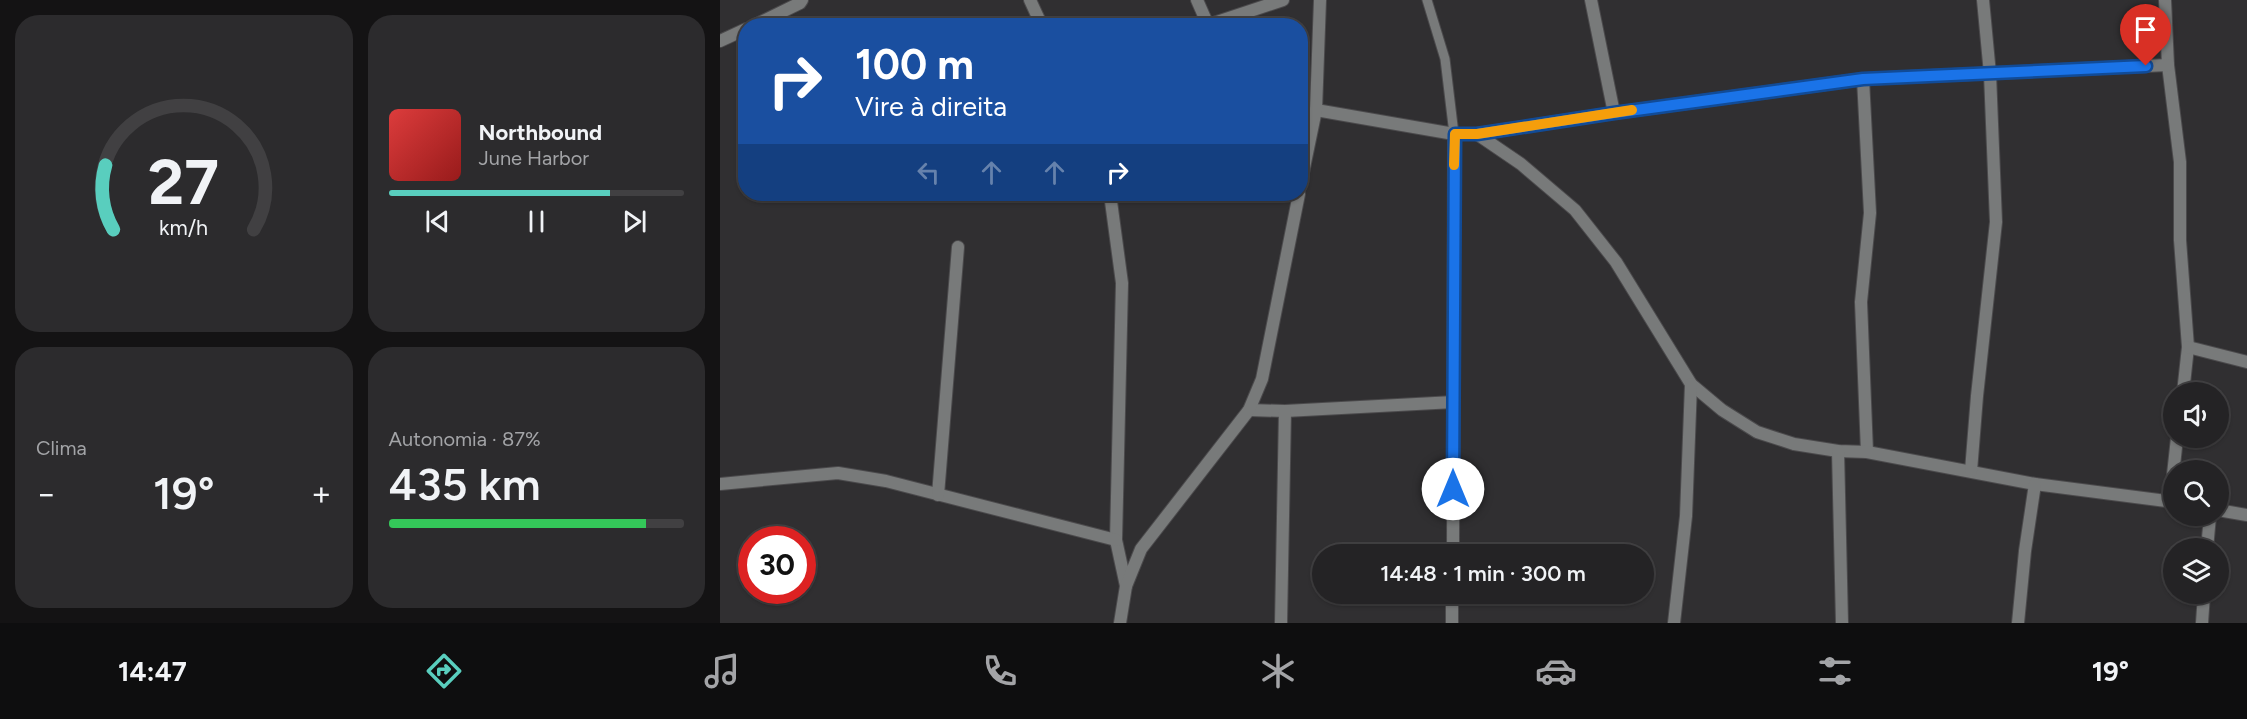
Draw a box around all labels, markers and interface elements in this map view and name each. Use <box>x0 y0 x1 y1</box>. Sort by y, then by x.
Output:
pin <box>2120 4 2171 66</box>
icon: arrive <box>2129 13 2162 46</box>
text: 100 m <box>855 39 974 90</box>
icon: right <box>756 42 834 120</box>
text: Vire à direita <box>855 90 1007 123</box>
text: Northbound <box>479 119 602 146</box>
text: 27 <box>148 146 219 221</box>
text: June Harbor <box>479 146 589 170</box>
icon: left <box>912 156 945 189</box>
icon: ahead <box>975 156 1008 189</box>
icon: ahead <box>1038 156 1071 189</box>
icon: right <box>1101 156 1134 189</box>
icon: previous <box>421 205 454 238</box>
icon: pause <box>520 205 553 238</box>
icon: next <box>618 205 651 238</box>
text: km/h <box>159 216 208 241</box>
map controls <box>2163 382 2229 604</box>
button: sound <box>2163 382 2229 448</box>
text: Autonomia · 87% <box>389 427 541 451</box>
text: Clima <box>36 436 87 460</box>
text: 435 km <box>389 457 541 511</box>
position arrow <box>1421 457 1485 521</box>
button: search <box>2163 460 2229 526</box>
text: 19° <box>153 466 215 520</box>
text: − <box>36 474 57 513</box>
text: + <box>311 474 331 513</box>
speed limit sign: 30 <box>738 526 816 604</box>
button: layers <box>2163 538 2229 604</box>
text: 14:48 · 1 min · 300 m <box>1380 560 1586 587</box>
icon: directions <box>423 650 465 692</box>
icon: music <box>701 650 743 692</box>
icon: phone <box>979 650 1021 692</box>
icon: climate <box>1257 650 1299 692</box>
icon: car <box>1535 650 1577 692</box>
icon: filters <box>1814 650 1856 692</box>
text: 14:47 <box>118 655 187 688</box>
text: 19° <box>2092 655 2129 688</box>

